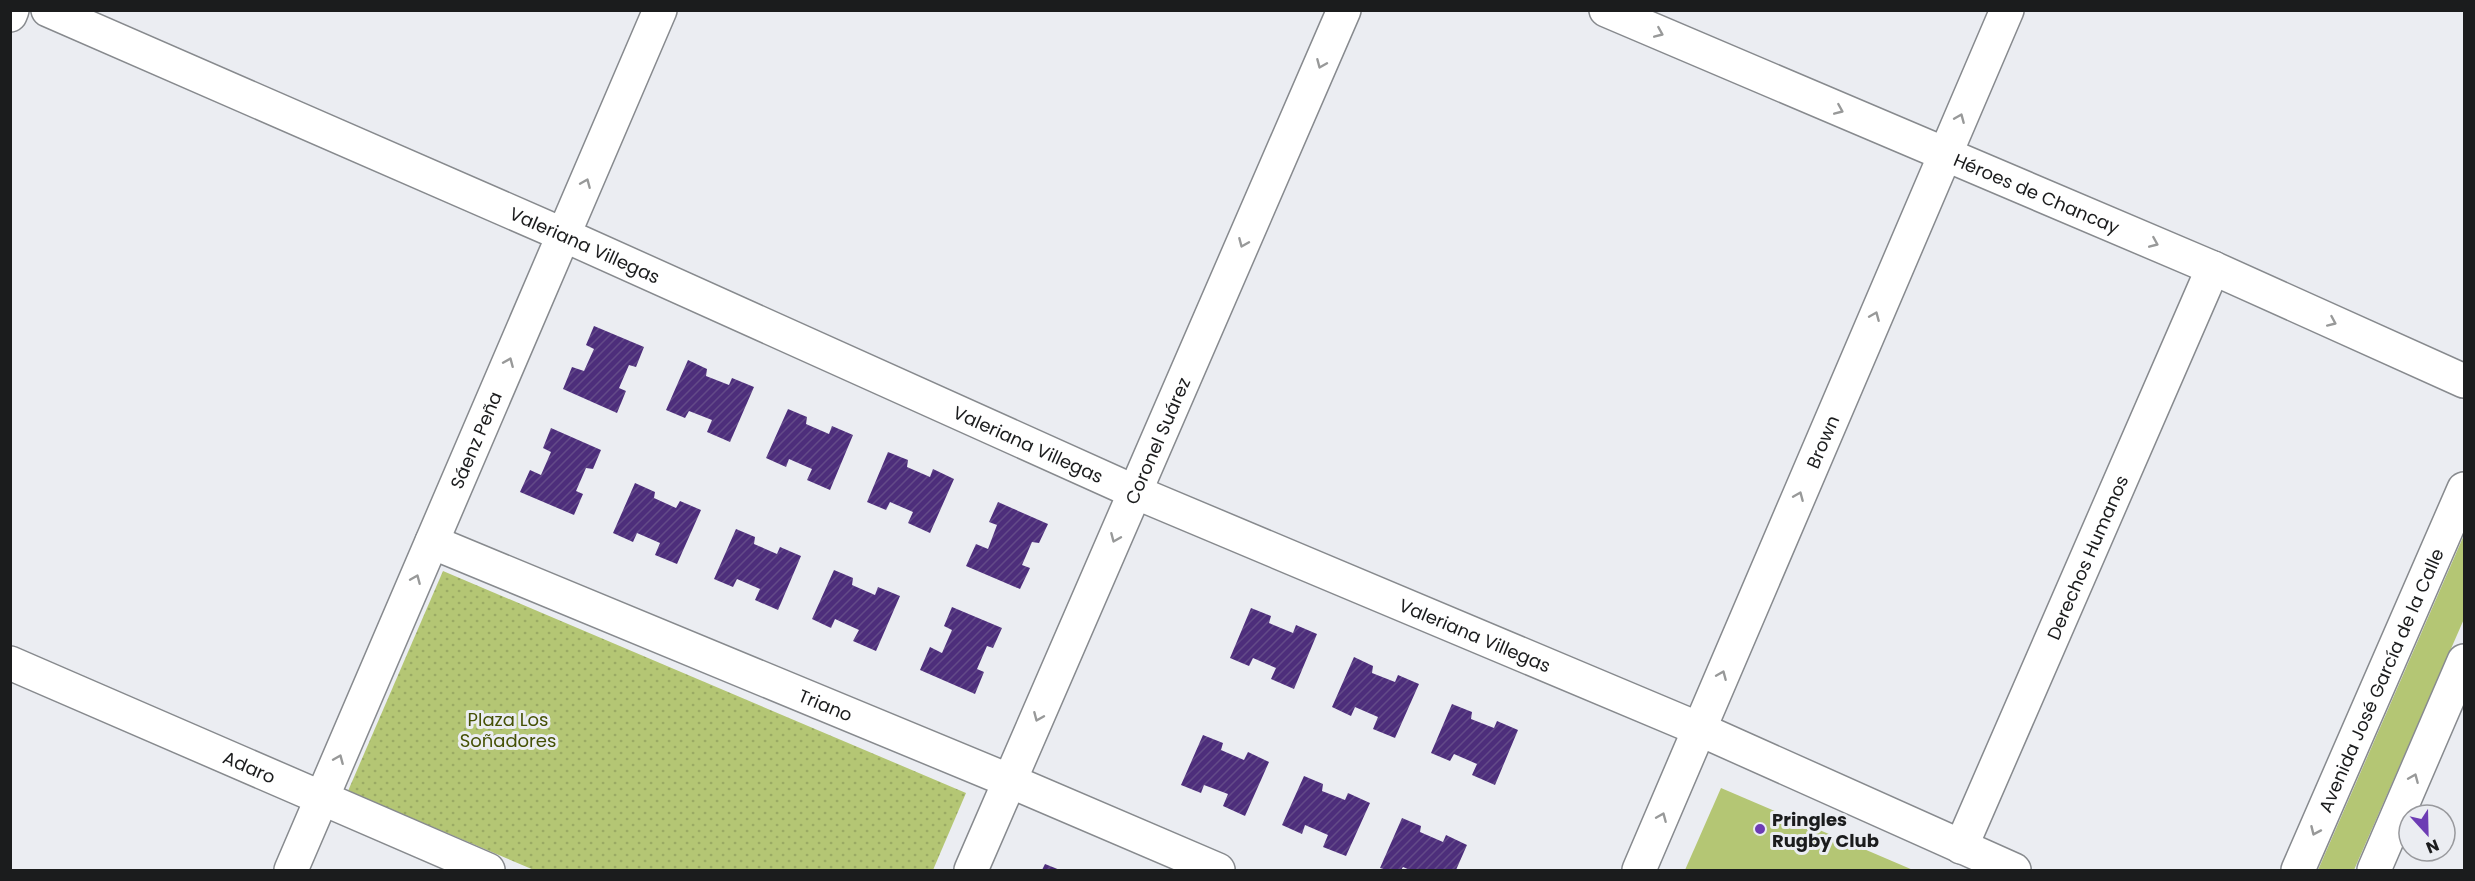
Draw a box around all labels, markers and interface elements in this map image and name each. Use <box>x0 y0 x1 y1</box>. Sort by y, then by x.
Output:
one-way arrow <box>1653 26 1664 38</box>
one-way arrow <box>1316 58 1328 69</box>
one-way arrow <box>1832 103 1843 115</box>
one-way arrow <box>1953 113 1965 124</box>
street label: Héroes de Chancay <box>1950 147 2123 239</box>
one-way arrow <box>579 178 591 189</box>
street label: Valeriana Villegas <box>506 200 664 289</box>
one-way arrow <box>2147 236 2158 248</box>
one-way arrow <box>1238 237 1250 248</box>
one-way arrow <box>1868 312 1880 323</box>
one-way arrow <box>2326 314 2337 326</box>
one-way arrow <box>502 357 514 368</box>
street label: Coronel Suárez <box>1119 373 1196 508</box>
street label: Sáenz Peña <box>444 387 507 493</box>
street label: Valeriana Villegas <box>949 399 1107 489</box>
street label: Brown <box>1800 411 1845 472</box>
street label: Derechos Humanos <box>2040 471 2134 643</box>
one-way arrow <box>1792 491 1804 502</box>
one-way arrow <box>1110 531 1122 542</box>
street label: Avenida José García de la Calle <box>2312 544 2449 816</box>
one-way arrow <box>408 575 420 586</box>
street label: Valeriana Villegas <box>1395 592 1555 678</box>
one-way arrow <box>1715 670 1727 681</box>
street label: Triano <box>795 683 856 727</box>
park label: Plaza Los Soñadores <box>460 707 556 753</box>
one-way arrow <box>1033 710 1045 721</box>
street label: Adaro <box>219 744 280 789</box>
one-way arrow <box>332 754 344 765</box>
one-way arrow <box>2407 774 2419 785</box>
north arrow <box>2397 803 2457 863</box>
place label: Pringles Rugby Club <box>1772 807 1879 853</box>
one-way arrow <box>1655 812 1667 823</box>
marker: Pringles Rugby Club <box>1753 822 1767 836</box>
one-way arrow <box>2310 825 2322 836</box>
text: N <box>2423 834 2442 859</box>

